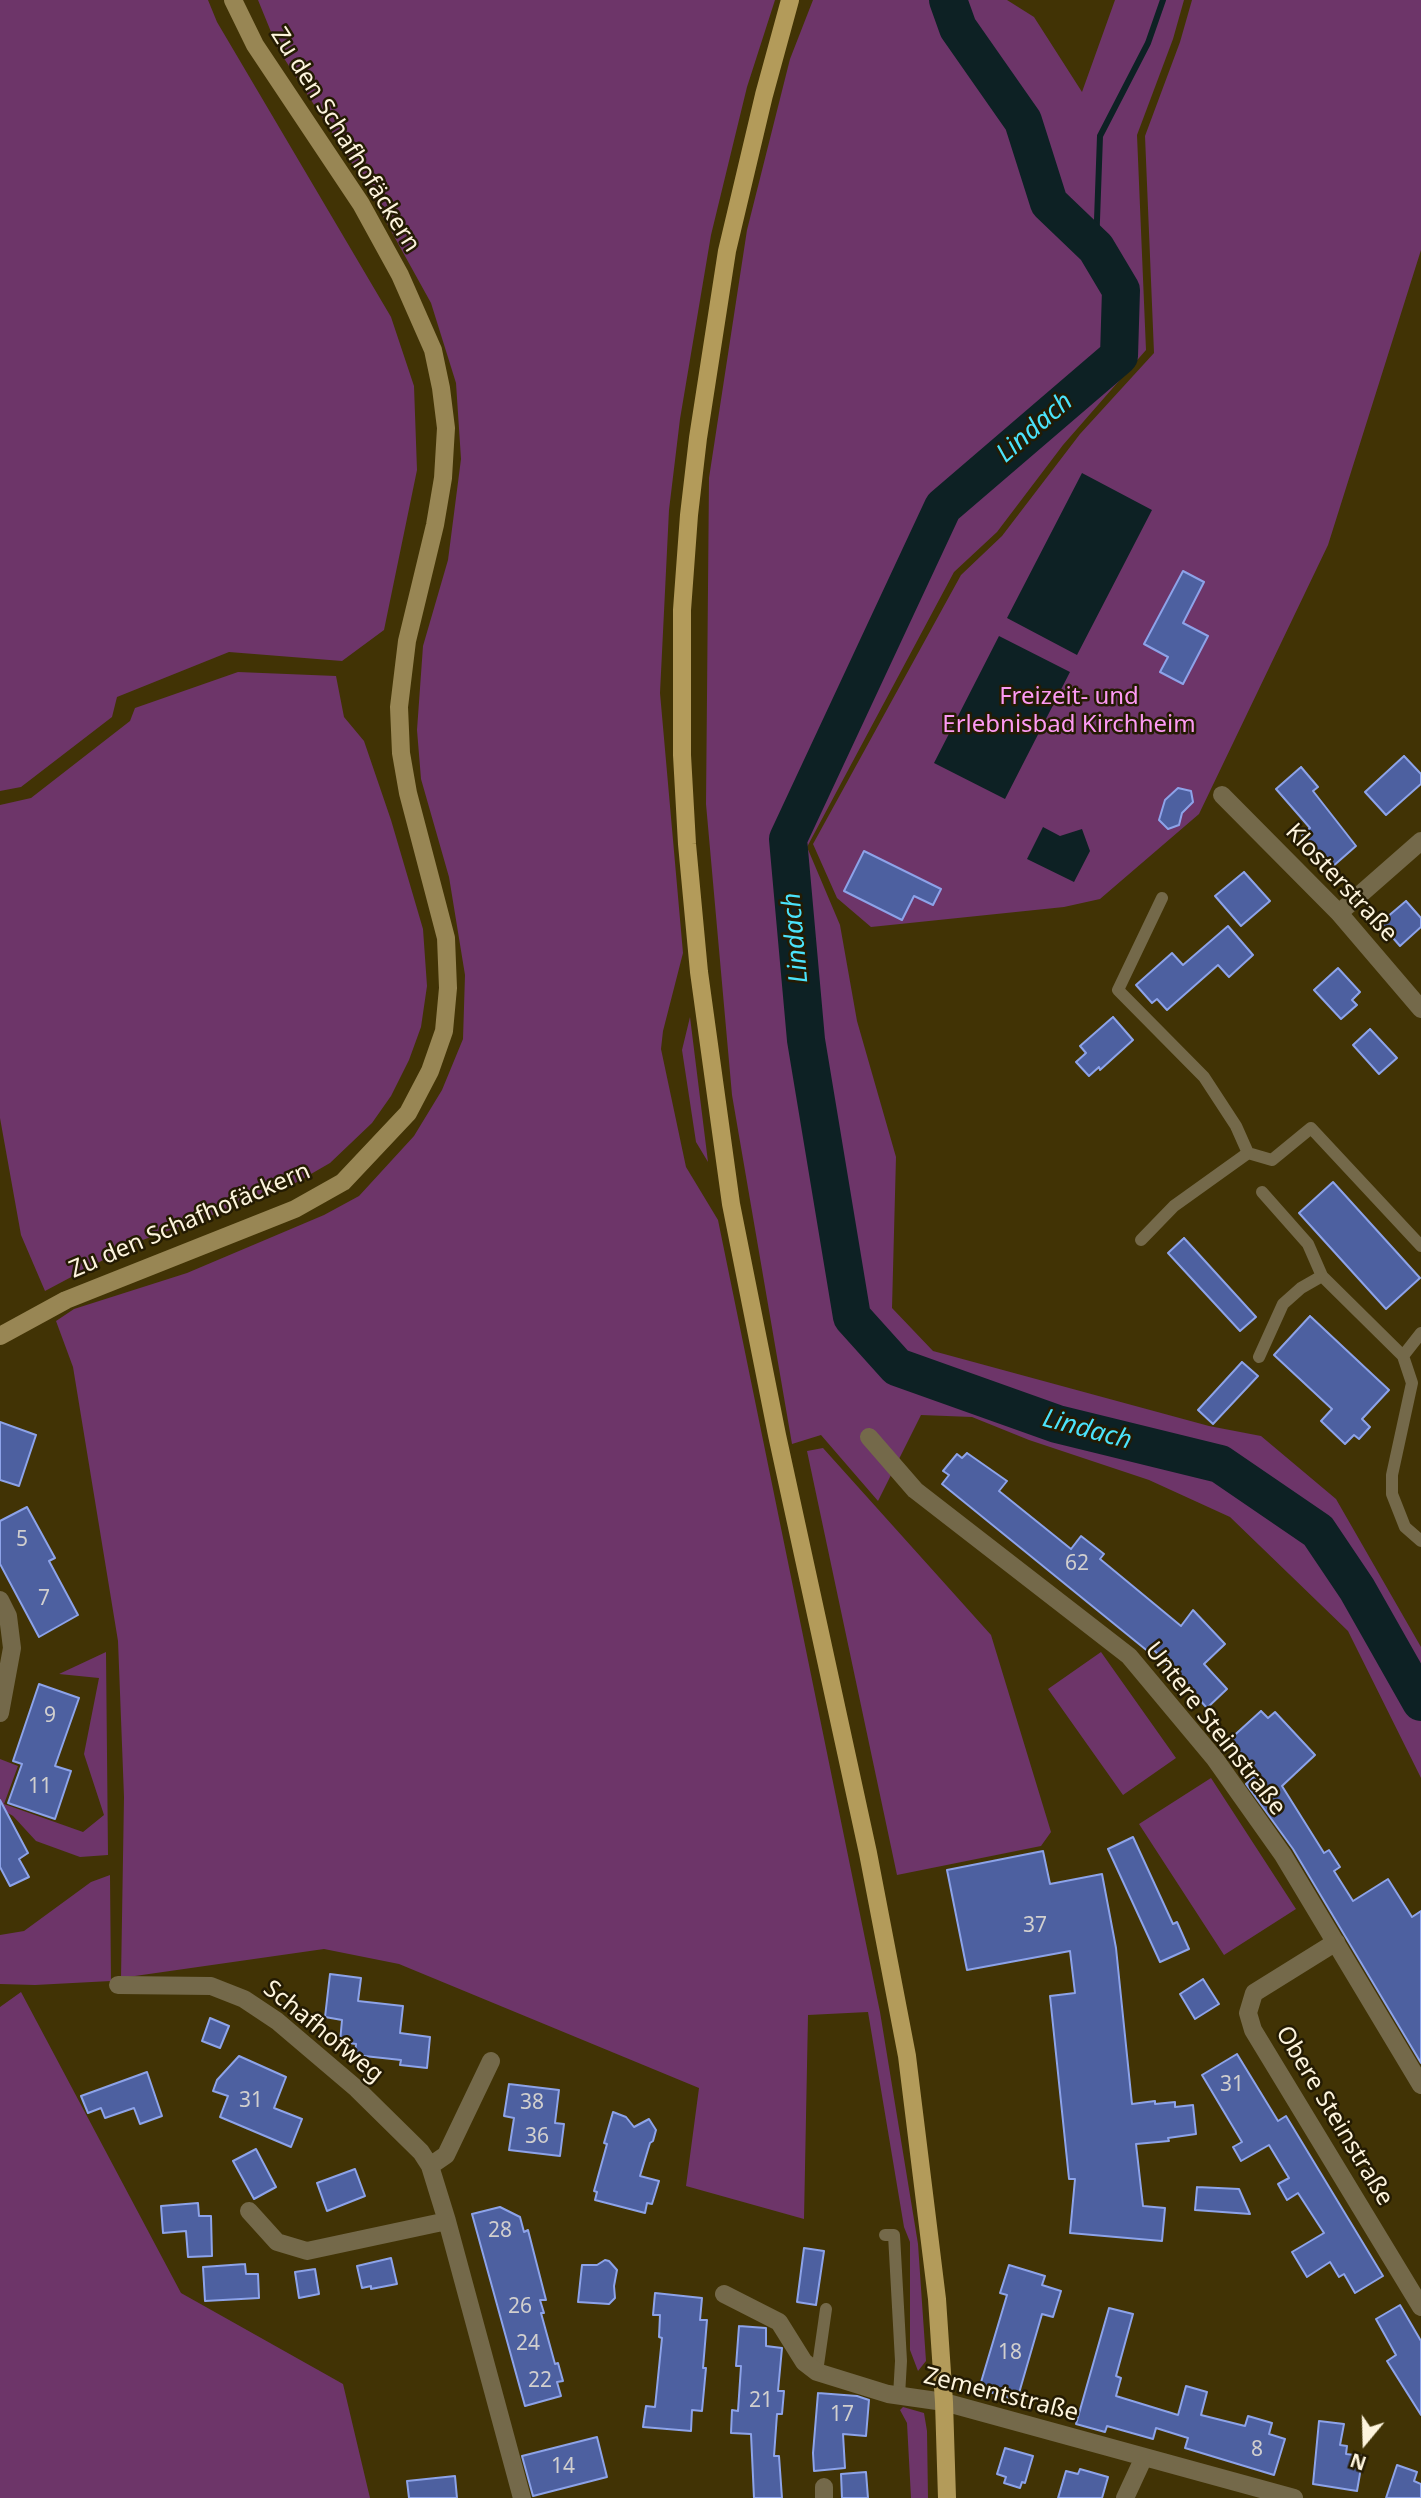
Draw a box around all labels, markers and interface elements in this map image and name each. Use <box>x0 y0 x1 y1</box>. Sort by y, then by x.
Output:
street label: Zu den Schafhofäckern <box>264 23 426 257</box>
water label: Lindach <box>990 386 1080 470</box>
park label: Freizeit- und Erlebnisbad Kirchheim <box>942 683 1196 739</box>
street label: Klosterstraße <box>1279 818 1403 948</box>
water label: Lindach <box>777 891 815 985</box>
street label: Zu den Schafhofäckern <box>65 1157 315 1285</box>
water label: Lindach <box>1039 1403 1135 1457</box>
house number: 5 <box>16 1527 28 1553</box>
house number: 62 <box>1065 1551 1089 1577</box>
house number: 7 <box>38 1586 50 1612</box>
street label: Untere Steinstraße <box>1138 1637 1292 1821</box>
house number: 9 <box>44 1703 56 1729</box>
house number: 11 <box>28 1774 52 1800</box>
house number: 37 <box>1023 1913 1047 1939</box>
street label: Schafhofweg <box>257 1975 389 2089</box>
street label: Obere Steinstraße <box>1269 2021 1399 2211</box>
house number: 31 <box>1220 2072 1244 2098</box>
house number: 31 <box>239 2088 263 2114</box>
house number: 38 <box>520 2090 544 2116</box>
house number: 36 <box>525 2124 549 2150</box>
house number: 28 <box>488 2218 512 2244</box>
house number: 26 <box>508 2294 532 2320</box>
house number: 24 <box>516 2331 540 2357</box>
house number: 18 <box>998 2340 1022 2366</box>
street label: Zementstraße <box>921 2362 1081 2428</box>
house number: 22 <box>528 2368 552 2394</box>
house number: 21 <box>749 2388 773 2414</box>
house number: 17 <box>830 2402 854 2428</box>
north arrow <box>1330 2407 1400 2477</box>
house number: 8 <box>1251 2437 1263 2463</box>
text: N <box>1347 2447 1370 2477</box>
house number: 14 <box>551 2454 575 2480</box>

